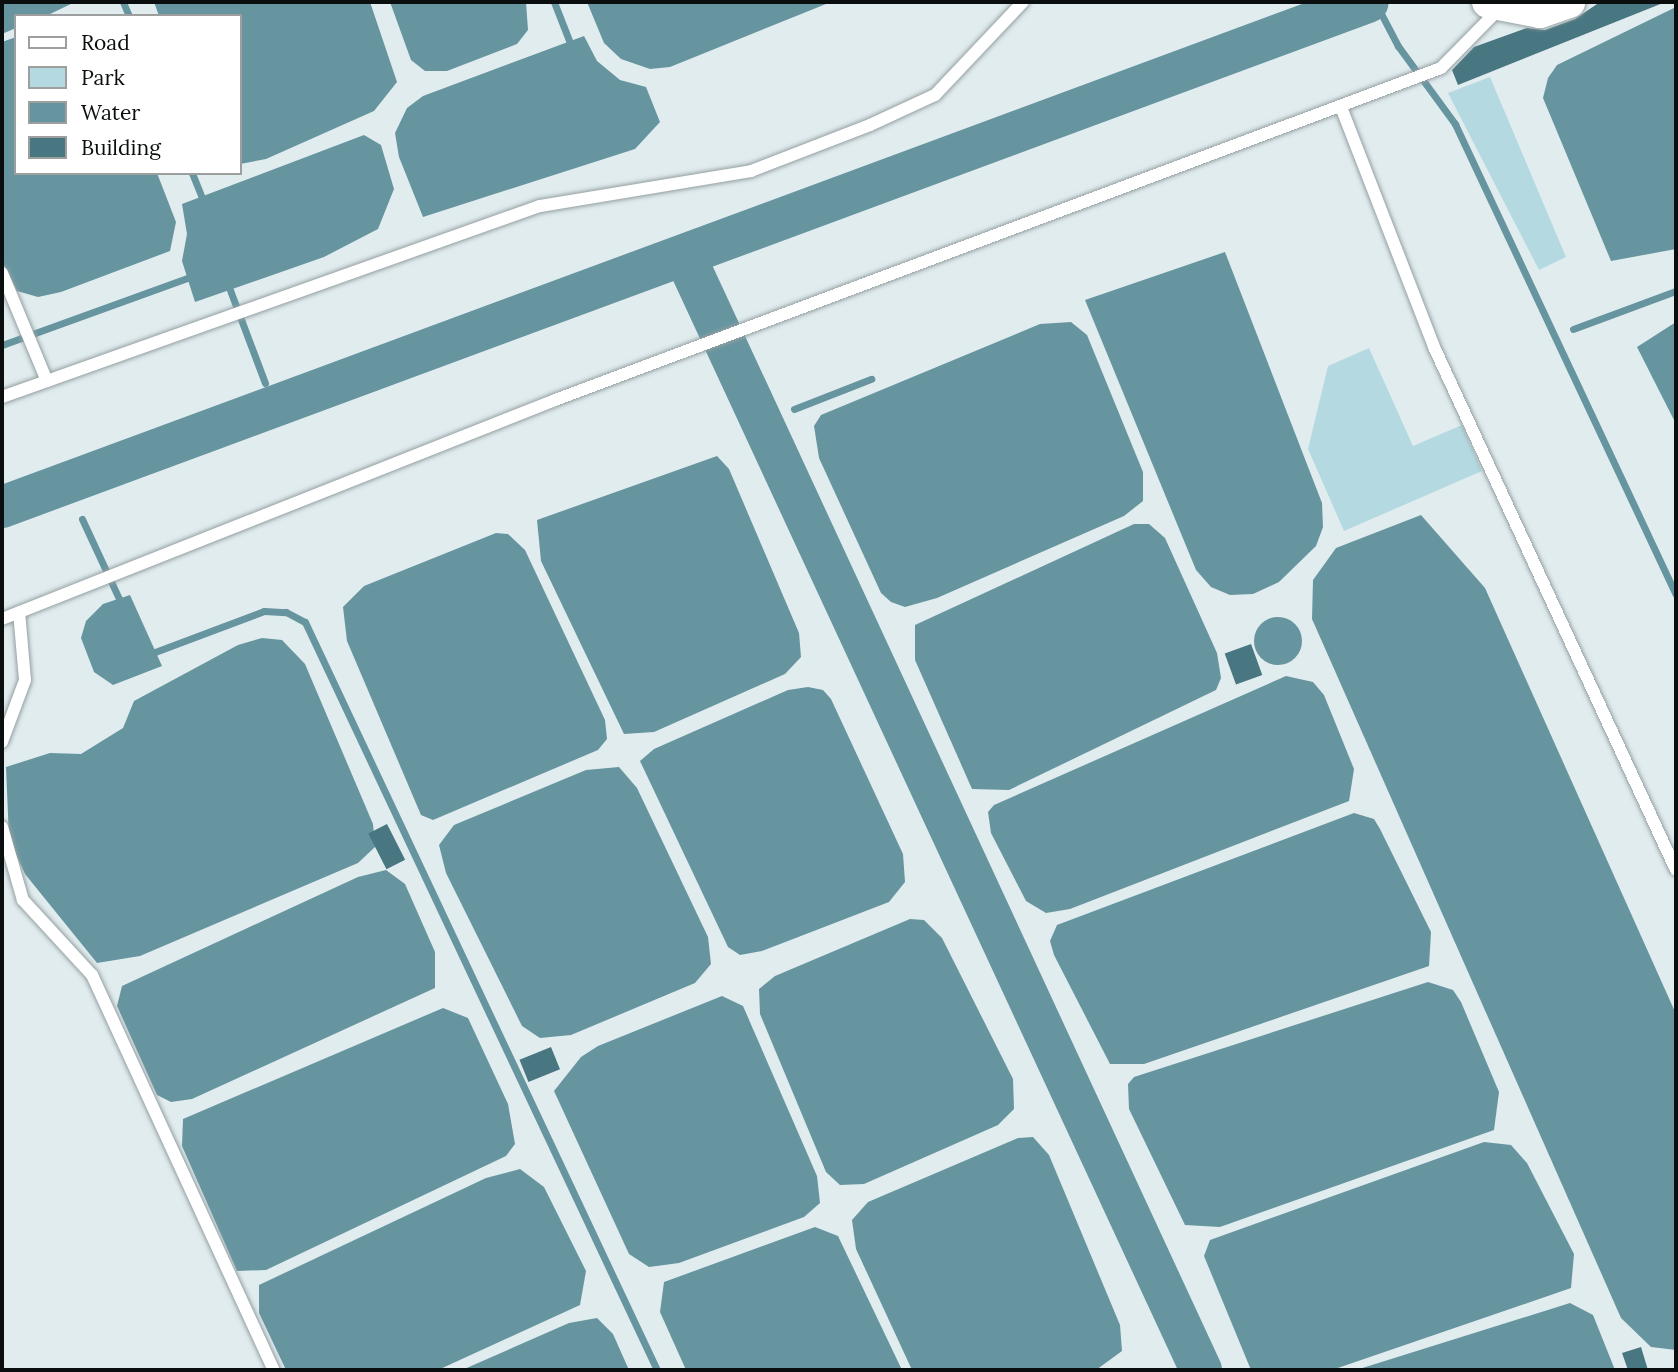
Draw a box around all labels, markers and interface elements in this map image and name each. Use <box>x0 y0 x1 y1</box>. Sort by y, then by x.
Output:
legend <box>14 14 242 175</box>
text: Road <box>81 29 130 56</box>
text: Park <box>81 64 125 91</box>
text: Water <box>81 99 140 126</box>
text: Building <box>81 134 161 161</box>

